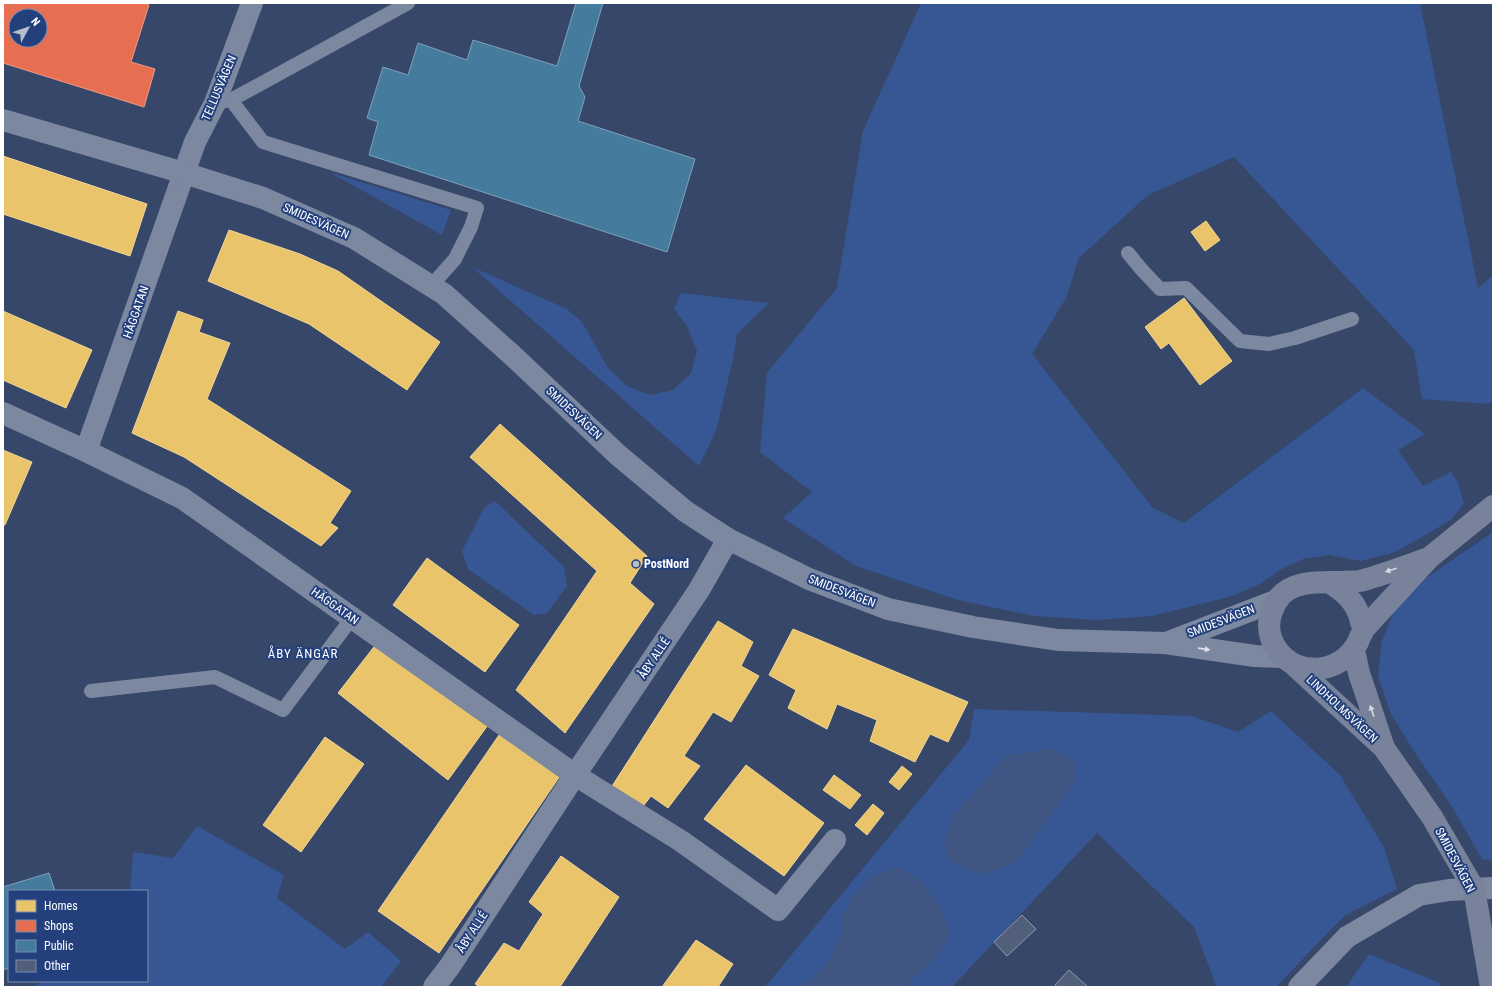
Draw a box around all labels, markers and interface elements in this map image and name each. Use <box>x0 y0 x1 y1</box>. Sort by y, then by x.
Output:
north arrow <box>8 8 48 48</box>
text: N <box>28 15 43 29</box>
street label: TELLUSVÄGEN <box>198 53 239 123</box>
street label: SMIDESVÄGEN <box>281 199 352 242</box>
street label: HÄGGATAN <box>120 283 152 340</box>
street label: SMIDESVÄGEN <box>543 383 605 442</box>
place label: PostNord <box>644 557 689 571</box>
marker: PostNord <box>631 559 641 569</box>
one-way arrow <box>1385 568 1397 574</box>
street label: SMIDESVÄGEN <box>806 571 878 610</box>
street label: HÄGGATAN <box>309 584 362 627</box>
street label: SMIDESVÄGEN <box>1185 601 1257 640</box>
street label: ÅBY ALLÉ <box>634 634 673 681</box>
district label: ÅBY ÄNGAR <box>268 645 338 661</box>
one-way arrow <box>1198 646 1210 652</box>
street label: LINDHOLMSVÄGEN <box>1303 672 1381 746</box>
one-way arrow <box>1368 704 1374 716</box>
street label: SMIDESVÄGEN <box>1432 825 1479 895</box>
legend <box>8 890 148 982</box>
text: Homes <box>44 899 78 913</box>
street label: ÅBY ALLÉ <box>452 908 491 955</box>
text: Shops <box>44 919 73 933</box>
text: Public <box>44 939 74 953</box>
text: Other <box>44 959 70 973</box>

